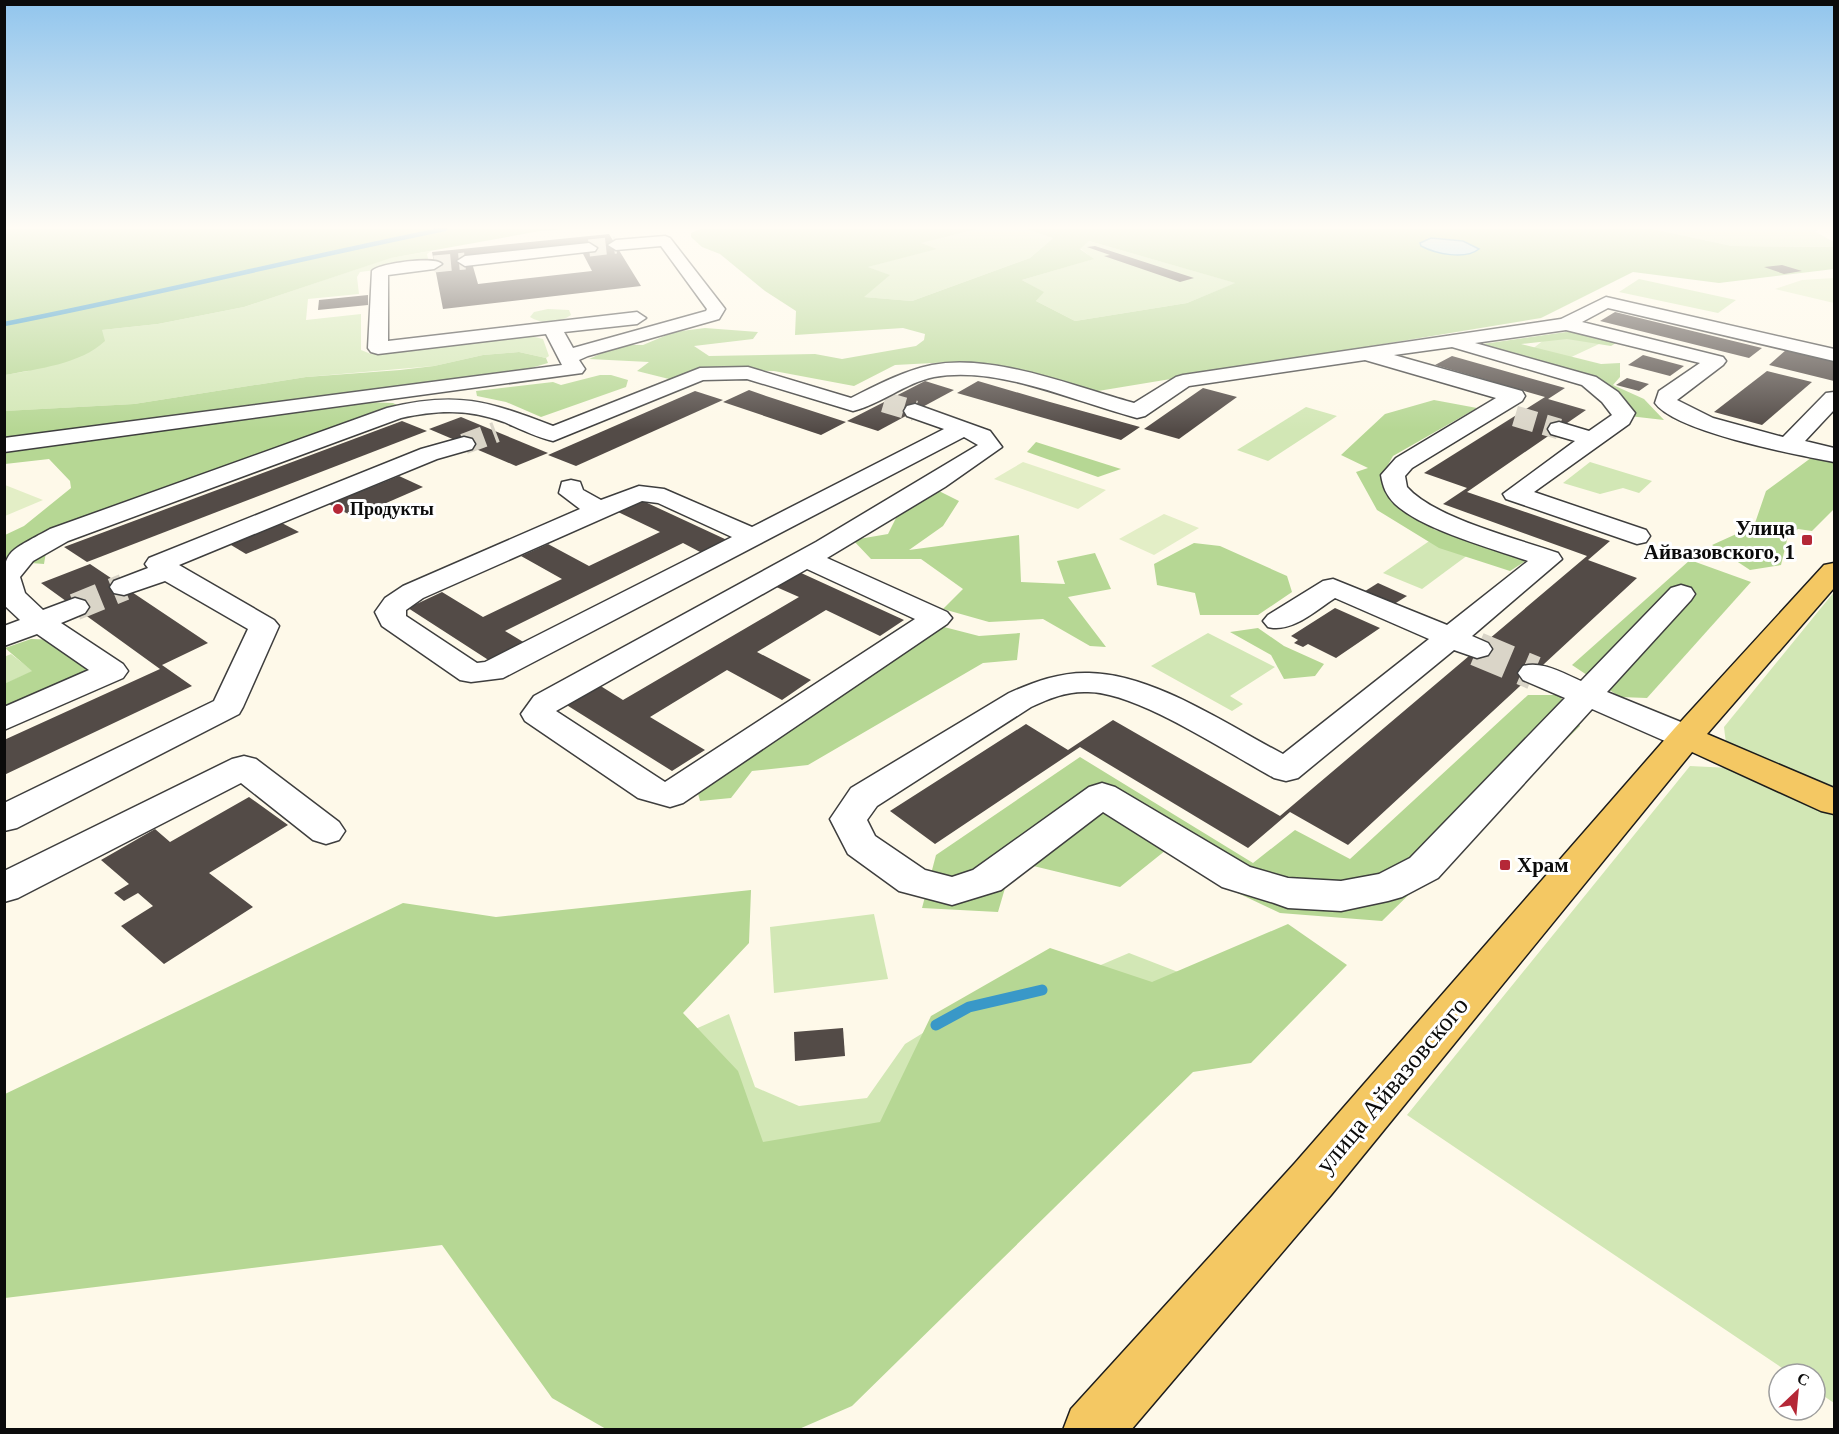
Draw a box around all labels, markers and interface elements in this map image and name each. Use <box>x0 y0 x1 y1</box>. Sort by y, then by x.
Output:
place label: Продукты <box>350 499 434 519</box>
marker: Продукты <box>331 502 345 516</box>
place label: Улица Айвазовского, 1 <box>1644 516 1795 564</box>
marker: Улица Айвазовского, 1 <box>1800 533 1814 547</box>
place label: Храм <box>1517 853 1569 877</box>
marker: Храм <box>1498 858 1512 872</box>
street label: улица Айвазовского <box>1310 991 1474 1179</box>
north arrow <box>1767 1362 1827 1422</box>
text: С <box>1794 1369 1812 1389</box>

